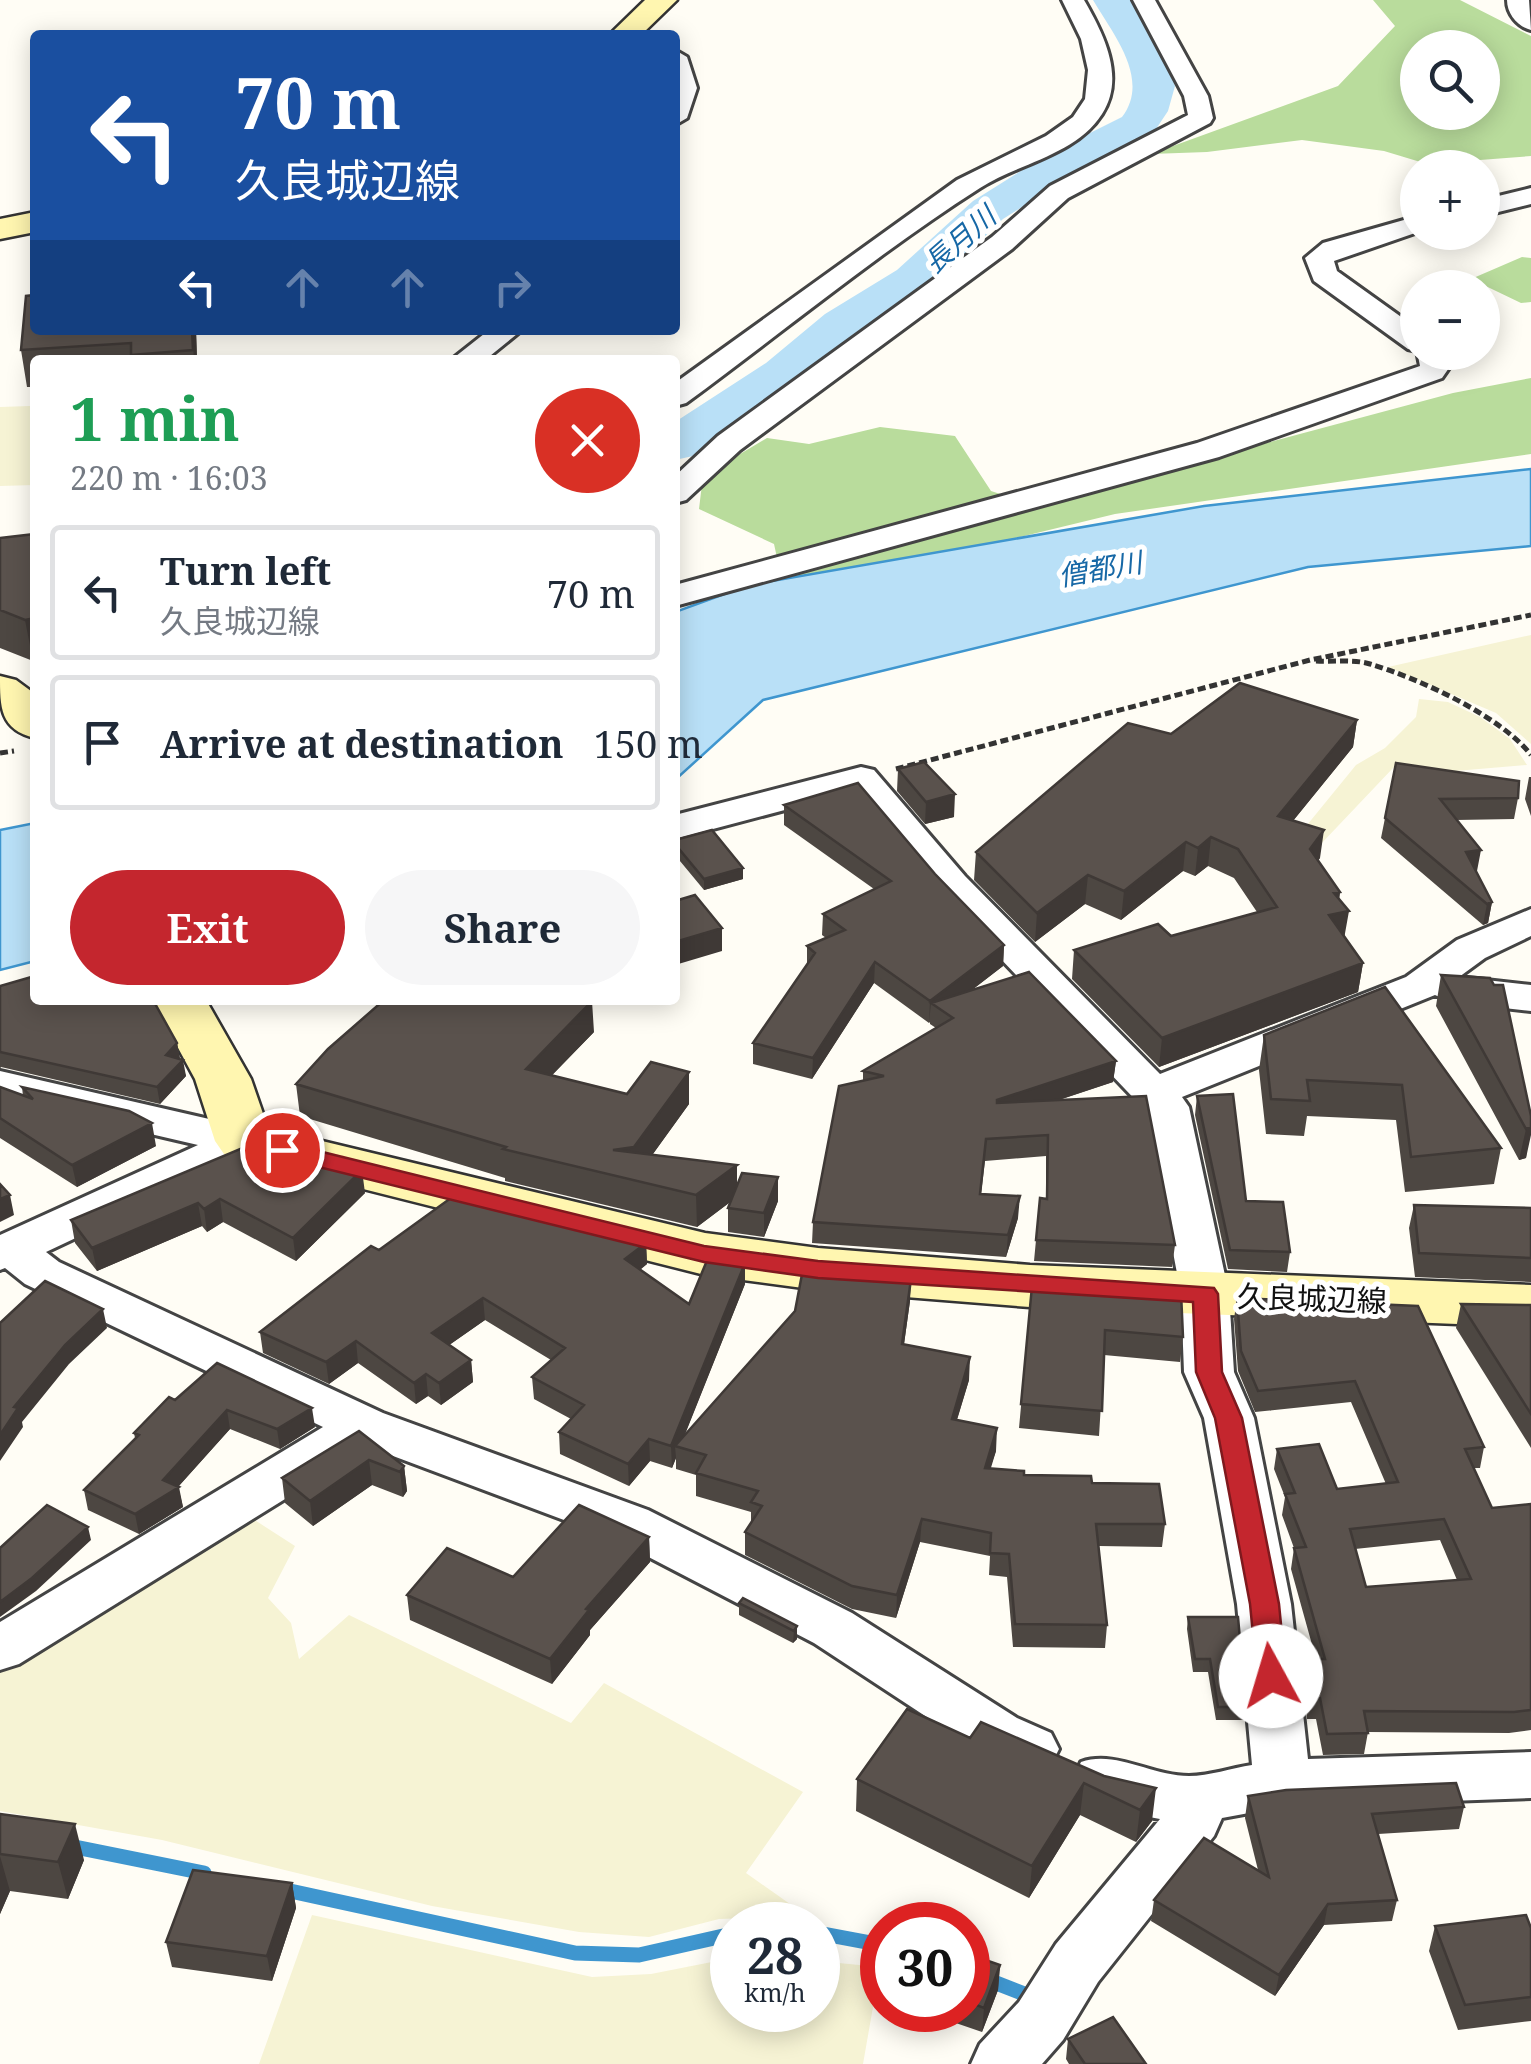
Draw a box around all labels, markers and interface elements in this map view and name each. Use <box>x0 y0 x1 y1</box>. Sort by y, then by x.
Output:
map controls <box>1400 30 1500 370</box>
button: search <box>1400 30 1500 130</box>
text: 70 m <box>235 54 401 150</box>
icon: left <box>70 70 200 200</box>
text: 久良城辺線 <box>235 149 460 210</box>
button: + <box>1400 150 1500 250</box>
water label: 長月川 <box>915 195 1005 281</box>
icon: left <box>170 260 225 315</box>
icon: ahead <box>275 260 330 315</box>
icon: ahead <box>380 260 435 315</box>
icon: right <box>485 260 540 315</box>
button: − <box>1400 270 1500 370</box>
text: 1 min <box>70 377 240 459</box>
button: close <box>535 388 640 493</box>
text: 220 m · 16:03 <box>70 456 268 499</box>
water label: 僧都川 <box>1055 541 1148 594</box>
text: Turn left <box>160 544 331 596</box>
icon: left <box>75 565 130 620</box>
text: 70 m <box>547 567 635 619</box>
text: 久良城辺線 <box>160 599 320 642</box>
icon: arrive <box>75 715 130 770</box>
text: Arrive at destination <box>160 717 564 769</box>
text: 150 m <box>594 717 703 769</box>
button: Exit <box>70 870 345 985</box>
button: Share <box>365 870 640 985</box>
pin <box>240 1108 325 1193</box>
icon: arrive <box>255 1123 310 1178</box>
street label: 久良城辺線 <box>1236 1275 1388 1321</box>
position arrow <box>1219 1624 1323 1728</box>
speed limit sign: 30 <box>860 1902 990 2032</box>
text: 28 <box>747 1921 803 1989</box>
text: km/h <box>744 1975 806 2009</box>

